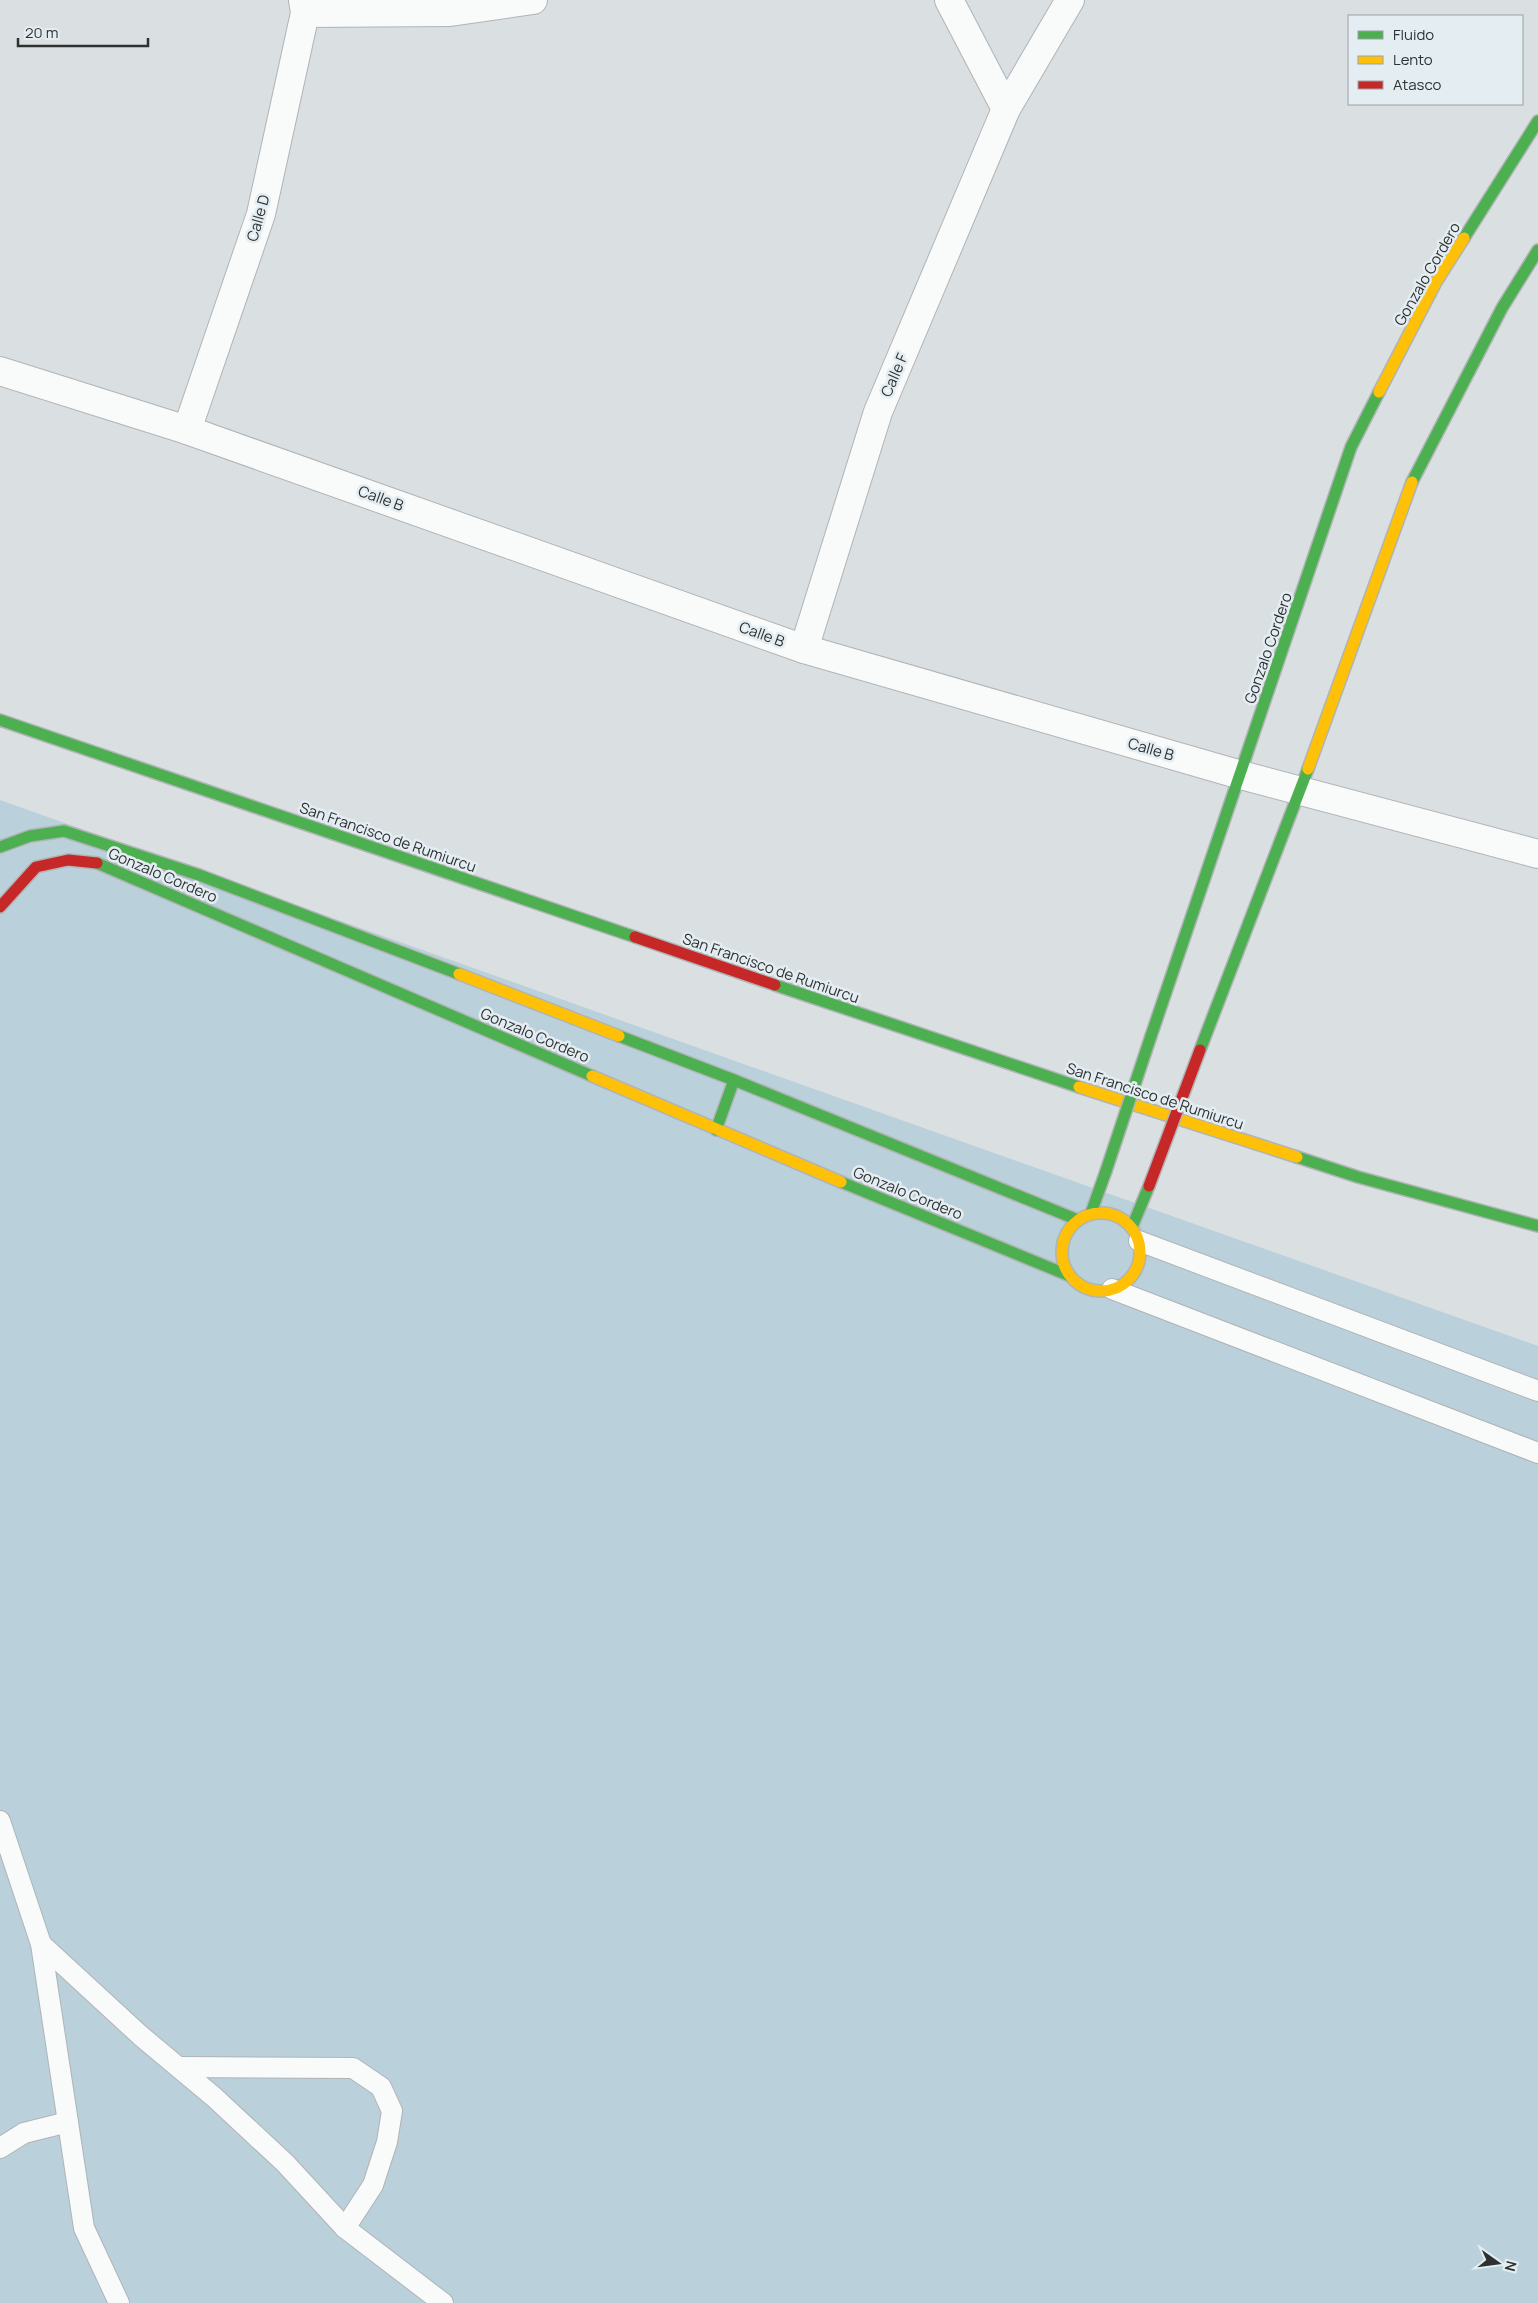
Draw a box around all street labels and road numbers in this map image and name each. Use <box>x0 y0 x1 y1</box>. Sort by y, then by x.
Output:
street label: Calle D <box>241 192 275 244</box>
street label: Gonzalo Cordero <box>1389 218 1465 330</box>
street label: Calle F <box>875 350 913 400</box>
street label: Calle B <box>355 480 407 516</box>
street label: Gonzalo Cordero <box>1239 590 1297 706</box>
street label: Calle B <box>736 616 788 652</box>
street label: Calle B <box>1125 732 1177 766</box>
street label: San Francisco de Rumiurcu <box>297 797 479 877</box>
street label: Gonzalo Cordero <box>105 843 221 907</box>
street label: San Francisco de Rumiurcu <box>680 928 862 1008</box>
street label: Gonzalo Cordero <box>477 1003 593 1067</box>
street label: San Francisco de Rumiurcu <box>1064 1057 1246 1135</box>
street label: Gonzalo Cordero <box>850 1161 966 1225</box>

